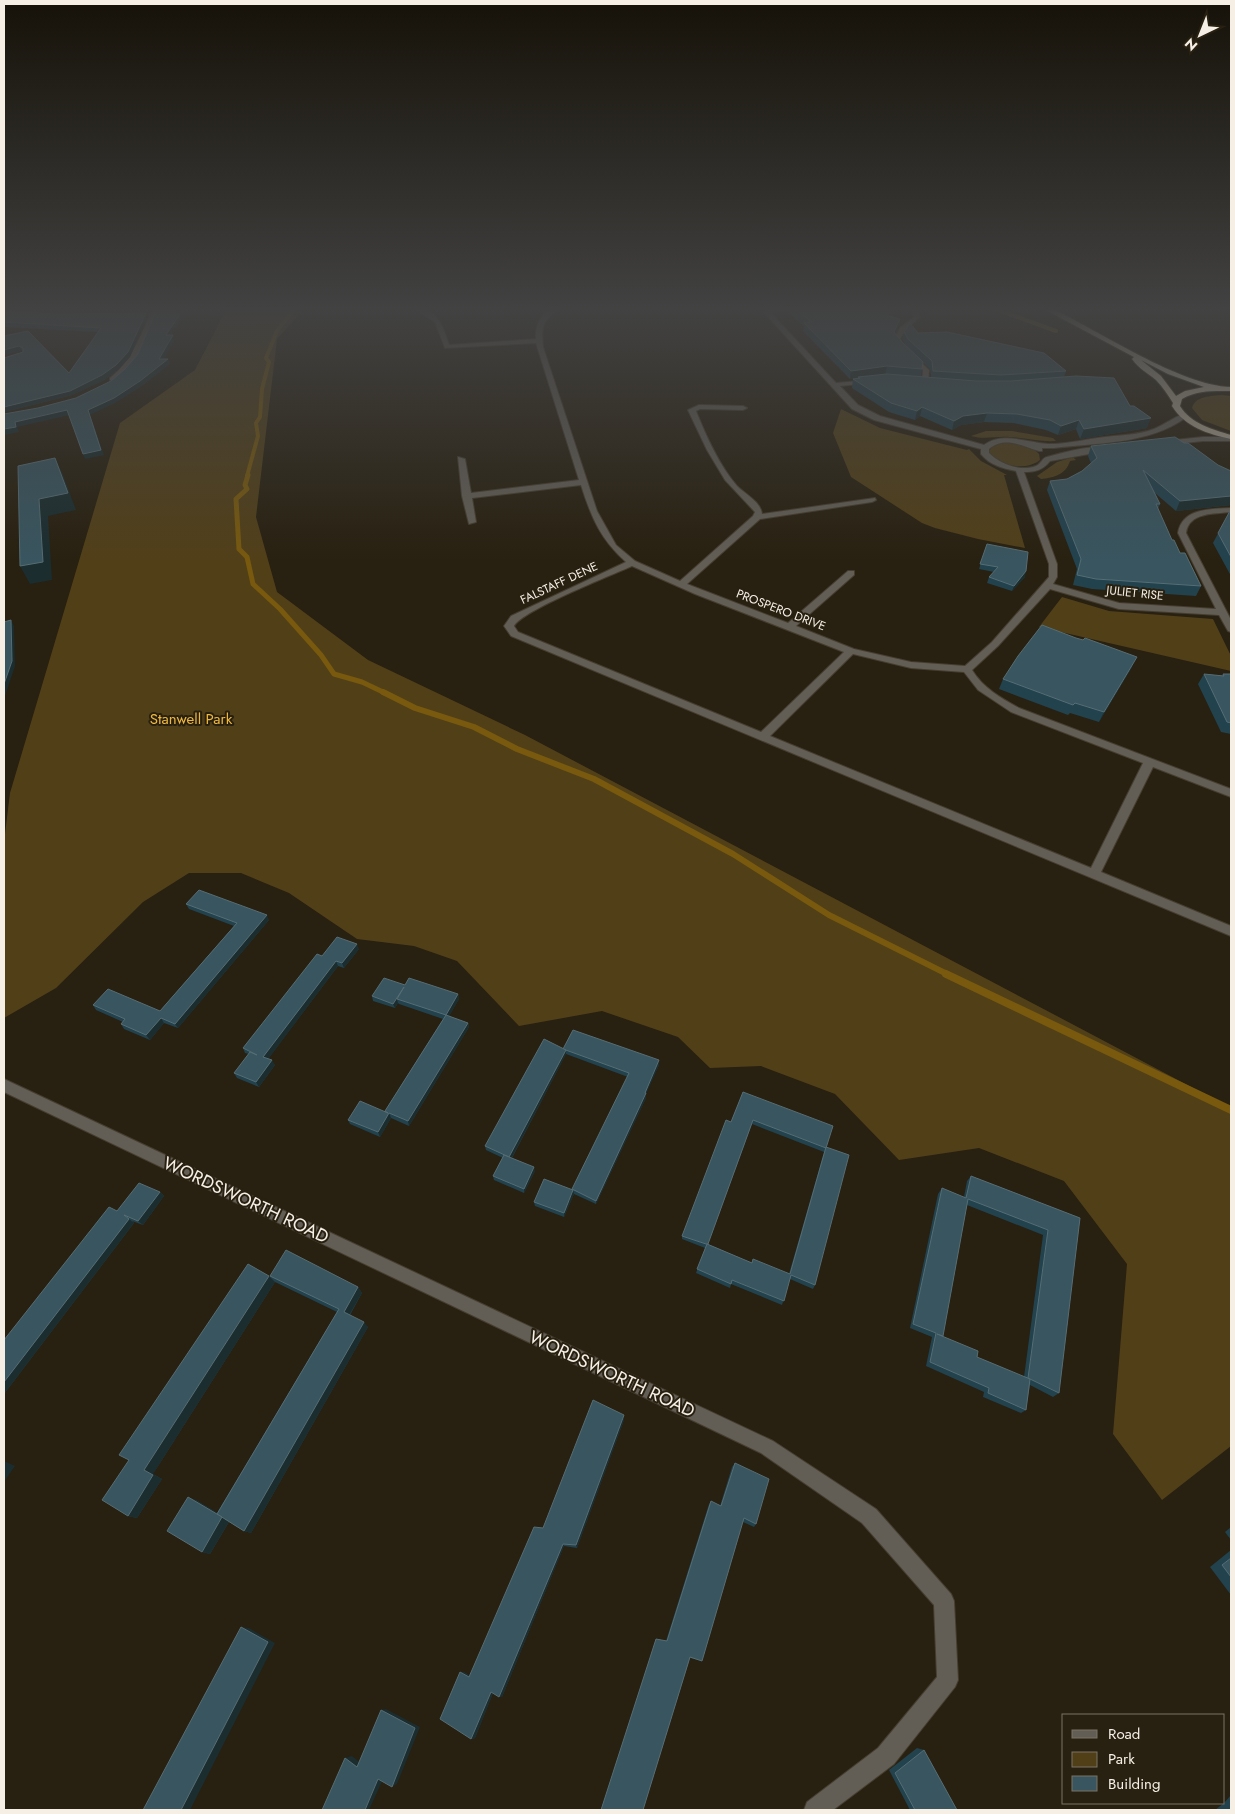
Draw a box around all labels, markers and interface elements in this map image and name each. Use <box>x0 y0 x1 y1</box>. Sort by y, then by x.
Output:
north arrow <box>1175 10 1225 60</box>
text: N <box>1180 33 1202 56</box>
street label: FALSTAFF DENE <box>517 557 601 609</box>
street label: JULIET RISE <box>1104 581 1164 605</box>
street label: PROSPERO DRIVE <box>734 585 828 635</box>
park label: Stanwell Park <box>150 708 233 730</box>
street label: WORDSWORTH ROAD <box>159 1150 333 1250</box>
street label: WORDSWORTH ROAD <box>525 1324 699 1424</box>
legend <box>1062 1714 1225 1804</box>
text: Road <box>1108 1723 1140 1745</box>
text: Park <box>1108 1748 1135 1770</box>
text: Building <box>1108 1773 1160 1795</box>

